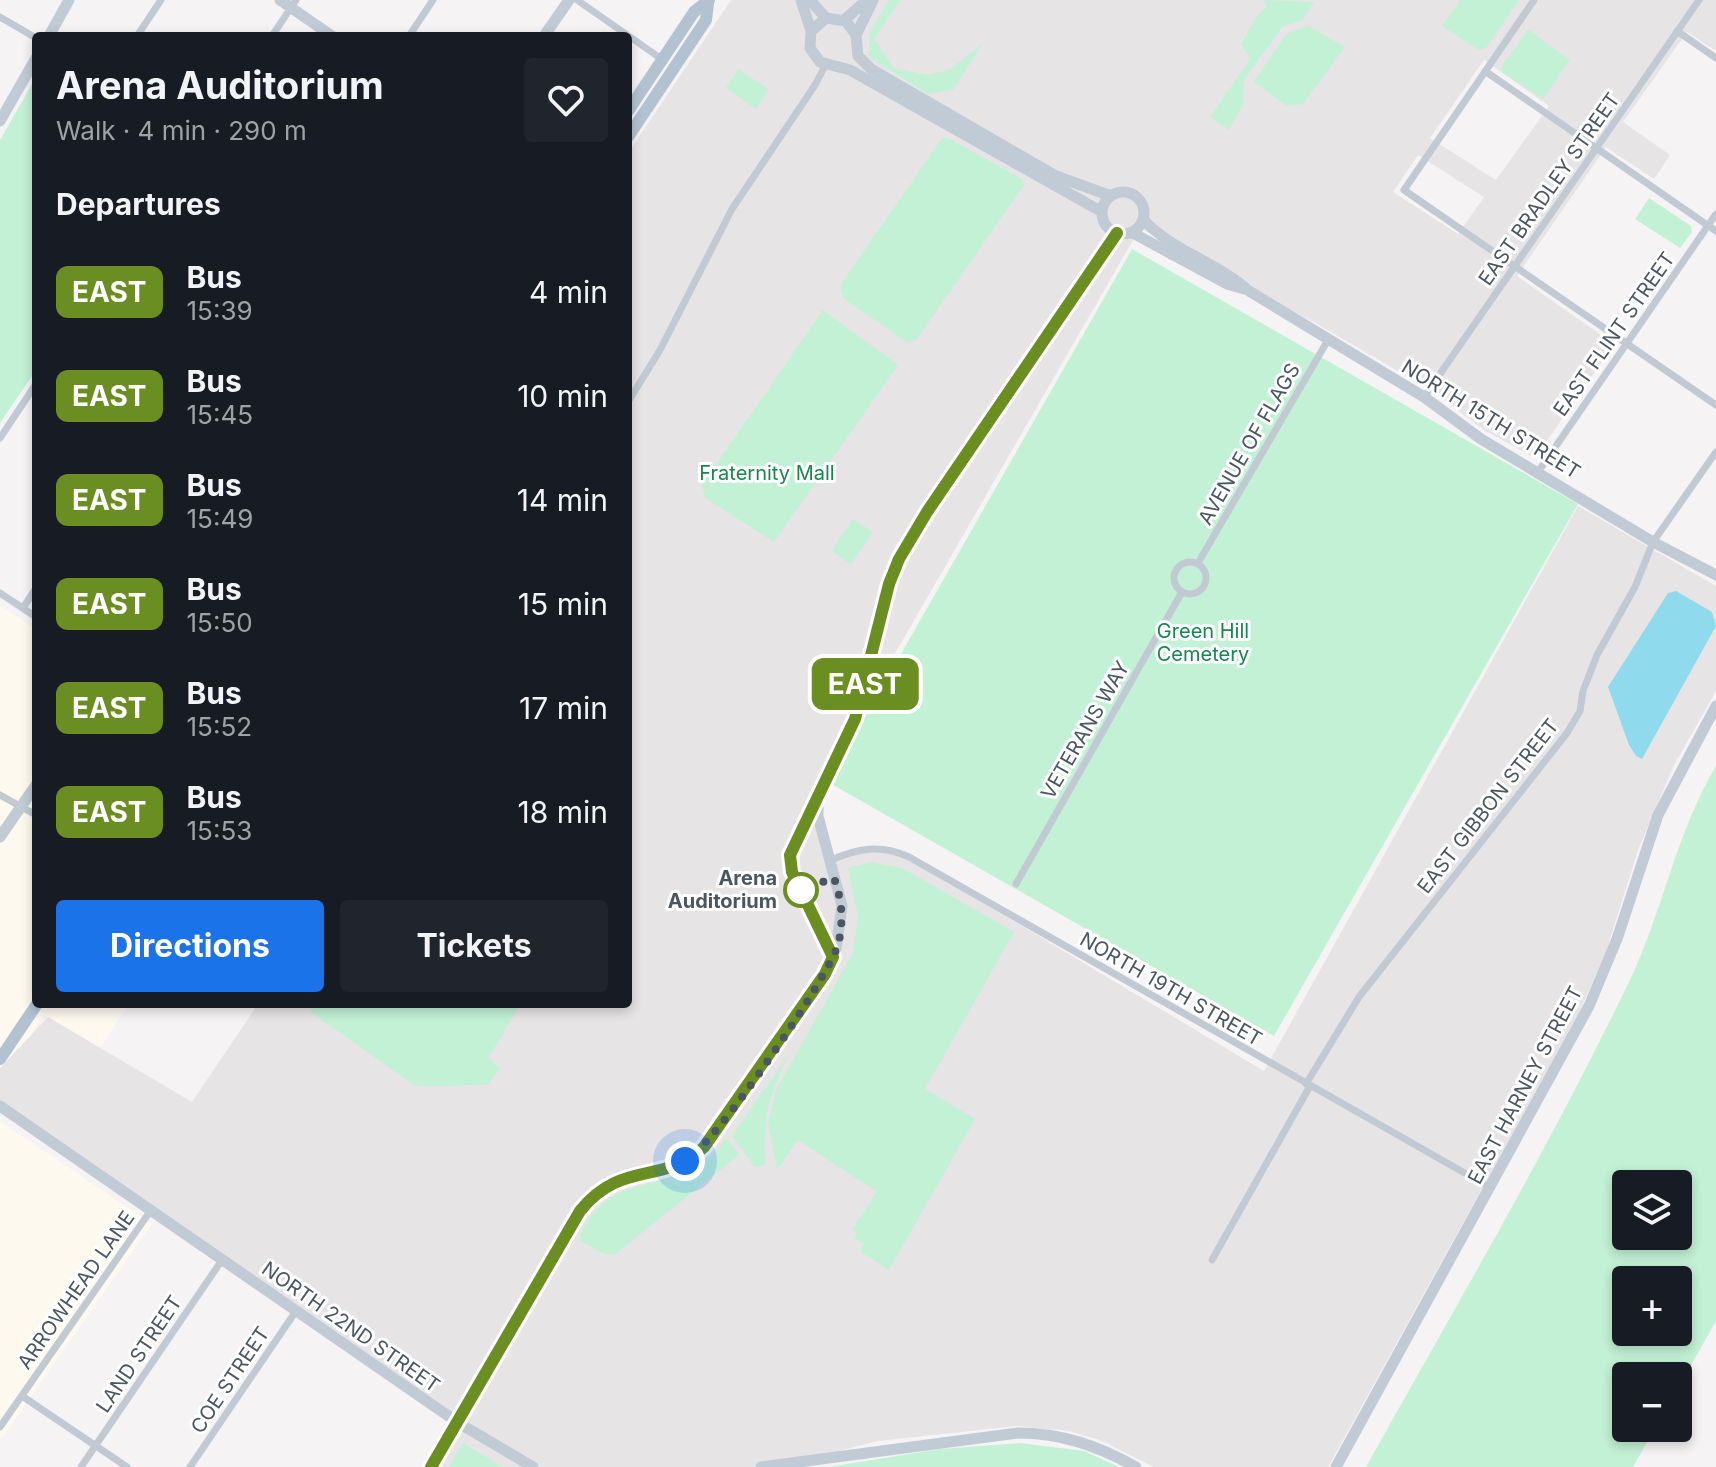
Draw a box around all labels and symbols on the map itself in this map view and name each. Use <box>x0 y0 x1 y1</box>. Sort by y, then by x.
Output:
street label: EAST BRADLEY STREET <box>1473 88 1625 290</box>
street label: EAST FLINT STREET <box>1548 247 1680 421</box>
street label: NORTH 15TH STREET <box>1397 354 1585 484</box>
street label: AVENUE OF FLAGS <box>1193 359 1305 529</box>
park label: Fraternity Mall <box>699 461 835 485</box>
park label: Green Hill Cemetery <box>1157 619 1249 666</box>
street label: VETERANS WAY <box>1036 656 1134 803</box>
line badge: EAST <box>809 658 921 710</box>
street label: EAST GIBBON STREET <box>1412 714 1564 898</box>
place label: Arena Auditorium <box>668 866 777 913</box>
marker: Arena Auditorium <box>784 873 818 907</box>
street label: NORTH 19TH STREET <box>1076 927 1266 1051</box>
street label: EAST HARNEY STREET <box>1463 982 1587 1188</box>
your location <box>665 1141 705 1181</box>
street label: ARROWHEAD LANE <box>12 1206 140 1374</box>
street label: NORTH 22ND STREET <box>257 1256 445 1398</box>
street label: LAND STREET <box>91 1291 187 1417</box>
street label: COE STREET <box>186 1322 274 1438</box>

